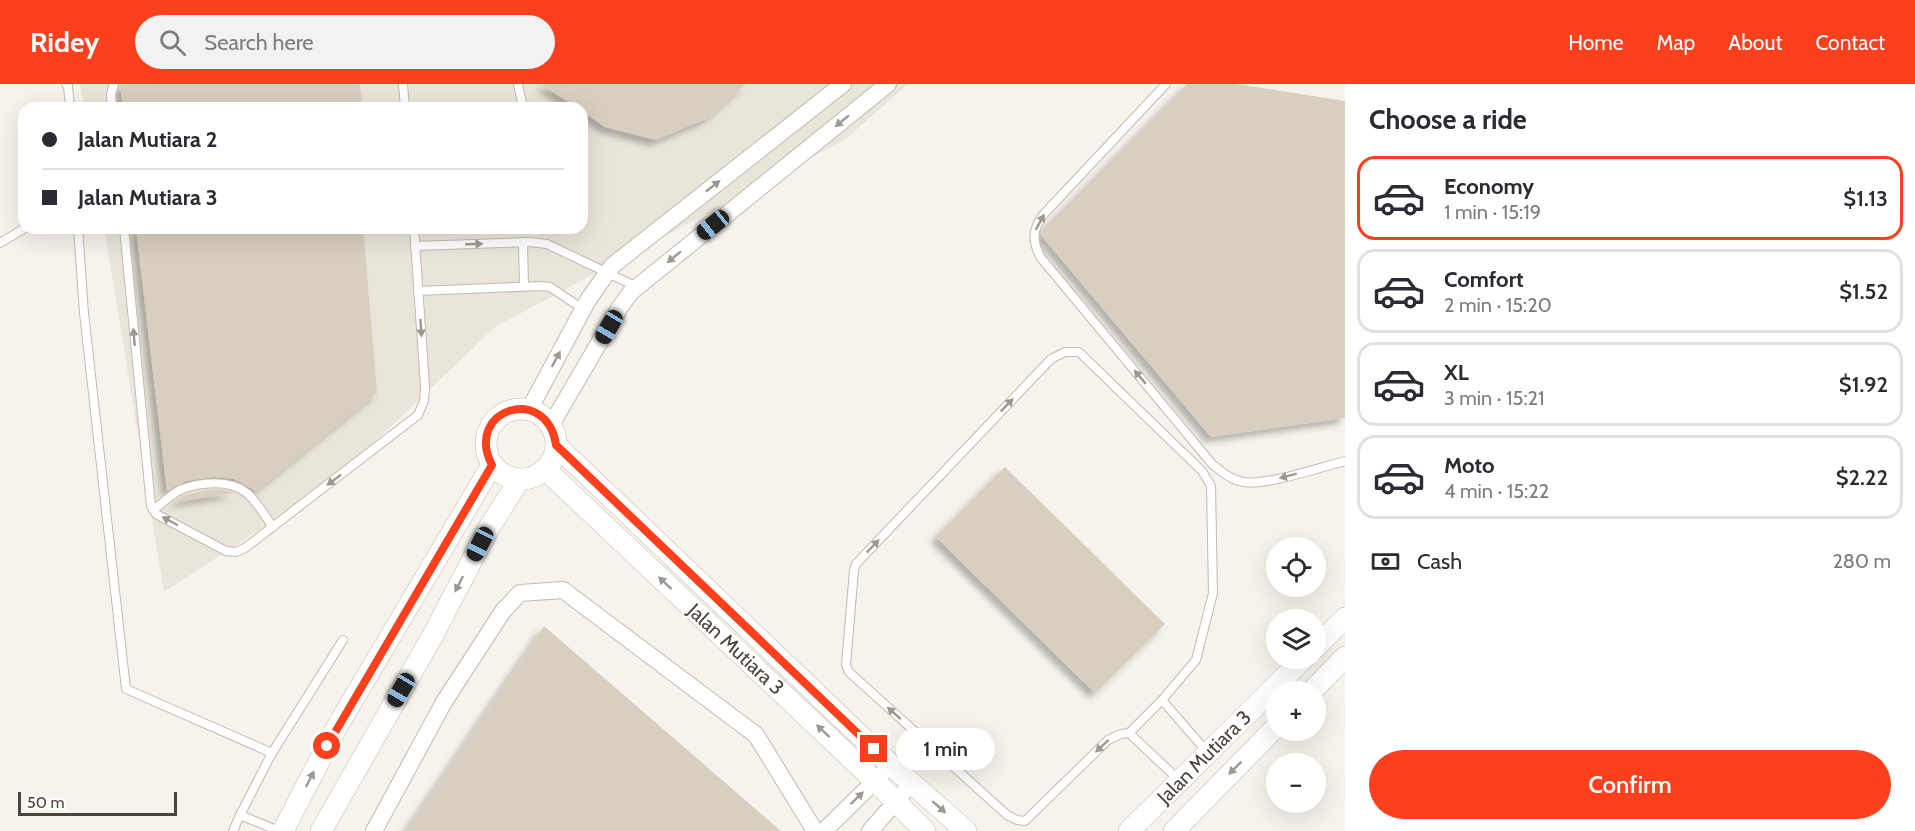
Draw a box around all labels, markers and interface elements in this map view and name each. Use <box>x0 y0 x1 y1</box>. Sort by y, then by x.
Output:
search box <box>135 15 555 69</box>
text: Ridey <box>30 25 99 59</box>
icon: search <box>156 26 189 59</box>
text: Search here <box>204 29 314 56</box>
text: Home <box>1568 30 1624 55</box>
text: Map <box>1657 30 1695 55</box>
text: About <box>1728 30 1782 55</box>
text: Contact <box>1815 30 1885 55</box>
text: Choose a ride <box>1369 103 1527 136</box>
one-way arrow <box>834 114 850 127</box>
text: Jalan Mutiara 2 <box>78 126 217 153</box>
icon: car <box>1372 171 1426 225</box>
text: Economy <box>1444 173 1534 200</box>
one-way arrow <box>705 181 720 193</box>
text: Jalan Mutiara 3 <box>78 184 218 211</box>
text: $1.13 <box>1843 185 1888 212</box>
text: 1 min · 15:19 <box>1444 200 1541 224</box>
car <box>693 207 733 243</box>
one-way arrow <box>1035 213 1045 230</box>
one-way arrow <box>464 239 483 249</box>
one-way arrow <box>666 250 682 263</box>
icon: car <box>1372 264 1426 318</box>
text: Comfort <box>1444 266 1523 293</box>
text: $1.52 <box>1839 278 1888 305</box>
text: 2 min · 15:20 <box>1444 293 1552 317</box>
car <box>592 307 626 347</box>
one-way arrow <box>416 319 426 338</box>
one-way arrow <box>129 328 139 347</box>
one-way arrow <box>551 350 561 367</box>
icon: car <box>1372 357 1426 411</box>
text: XL <box>1444 359 1469 386</box>
one-way arrow <box>1134 370 1147 385</box>
text: $1.92 <box>1839 371 1888 398</box>
text: 3 min · 15:21 <box>1444 386 1545 410</box>
one-way arrow <box>1000 398 1013 413</box>
icon: car <box>1372 450 1426 504</box>
text: Moto <box>1444 452 1495 479</box>
text: $2.22 <box>1836 464 1888 491</box>
one-way arrow <box>1279 472 1297 481</box>
one-way arrow <box>326 474 342 486</box>
text: 4 min · 15:22 <box>1444 479 1549 503</box>
one-way arrow <box>161 516 178 526</box>
car <box>464 524 496 564</box>
map controls <box>1266 537 1326 813</box>
button: locate <box>1266 537 1326 597</box>
one-way arrow <box>866 539 880 554</box>
icon: cash <box>1369 545 1402 578</box>
text: Cash <box>1417 548 1462 575</box>
text: 280 m <box>1832 549 1891 573</box>
one-way arrow <box>455 576 464 593</box>
one-way arrow <box>659 577 673 591</box>
street label: Jalan Mutiara 3 <box>682 598 789 700</box>
button: layers <box>1266 609 1326 669</box>
car <box>384 670 418 710</box>
button: + <box>1266 681 1326 741</box>
street label: Jalan Mutiara 3 <box>1151 705 1256 810</box>
one-way arrow <box>887 707 902 720</box>
one-way arrow <box>815 724 830 738</box>
callout: 1 min <box>895 728 994 770</box>
route start <box>313 732 340 759</box>
route end <box>860 735 887 762</box>
text: 1 min <box>923 737 968 761</box>
one-way arrow <box>1095 739 1110 752</box>
button: Confirm <box>1369 750 1891 819</box>
button: − <box>1266 753 1326 813</box>
one-way arrow <box>1229 761 1243 775</box>
one-way arrow <box>305 770 315 787</box>
scale bar <box>18 789 177 816</box>
one-way arrow <box>850 791 865 805</box>
text: 50 m <box>27 793 64 812</box>
one-way arrow <box>931 800 946 813</box>

